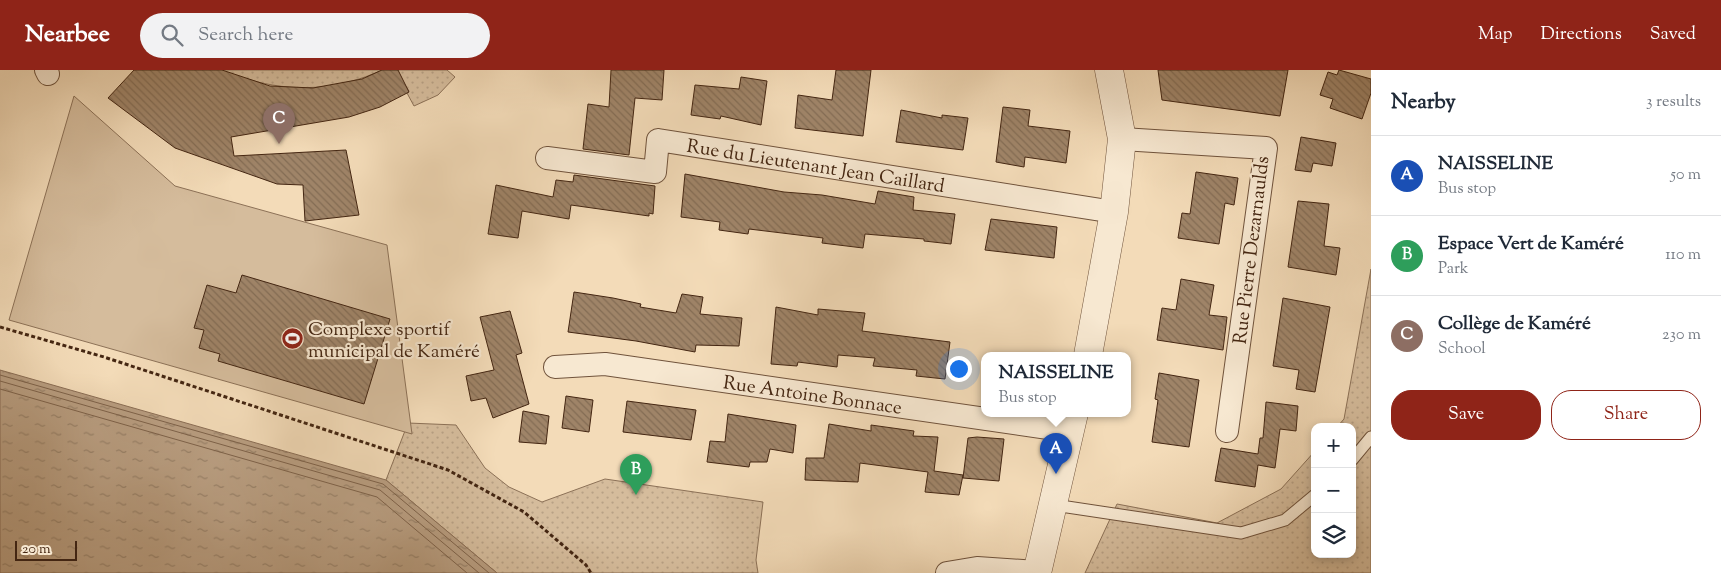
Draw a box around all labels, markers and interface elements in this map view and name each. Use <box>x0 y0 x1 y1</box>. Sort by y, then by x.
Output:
search box <box>140 13 490 58</box>
text: Nearbee <box>25 18 110 52</box>
icon: search <box>158 21 186 49</box>
text: Search here <box>198 22 293 49</box>
text: Map <box>1478 22 1513 48</box>
text: Directions <box>1541 22 1622 48</box>
text: Saved <box>1650 22 1696 48</box>
text: Nearby <box>1391 88 1456 118</box>
text: 3 results <box>1646 91 1701 114</box>
pin: C <box>263 103 295 144</box>
street label: Rue du Lieutenant Jean Caillard <box>685 134 947 201</box>
text: NAISSELINE <box>1438 151 1553 178</box>
street label: Rue Pierre Dezarnaulds <box>1228 155 1277 346</box>
text: A <box>1401 164 1414 187</box>
text: 50 m <box>1670 164 1701 187</box>
text: Bus stop <box>1438 178 1496 201</box>
text: Espace Vert de Kaméré <box>1438 231 1624 258</box>
text: B <box>1402 244 1412 267</box>
text: 110 m <box>1665 244 1701 267</box>
text: Park <box>1438 258 1469 281</box>
text: Collège de Kaméré <box>1438 311 1591 338</box>
place label: Complexe sportif municipal de Kaméré <box>308 317 480 366</box>
text: C <box>1401 324 1413 347</box>
text: 230 m <box>1662 324 1701 347</box>
sports icon: Complexe sportif municipal de Kaméré <box>280 327 304 351</box>
text: School <box>1438 338 1486 361</box>
popup <box>981 352 1131 417</box>
your location <box>946 356 972 382</box>
text: NAISSELINE <box>998 360 1114 387</box>
street label: Rue Antoine Bonnace <box>721 370 904 423</box>
text: Bus stop <box>998 387 1057 410</box>
button: Save <box>1391 390 1541 440</box>
button: Share <box>1551 390 1701 440</box>
map controls <box>1311 423 1356 558</box>
button: + <box>1311 423 1356 468</box>
pin: A <box>1040 433 1072 474</box>
pin: B <box>620 454 652 495</box>
button: − <box>1311 468 1356 513</box>
button: layers <box>1311 513 1356 558</box>
scale bar <box>15 538 78 561</box>
text: 20 m <box>22 540 51 560</box>

